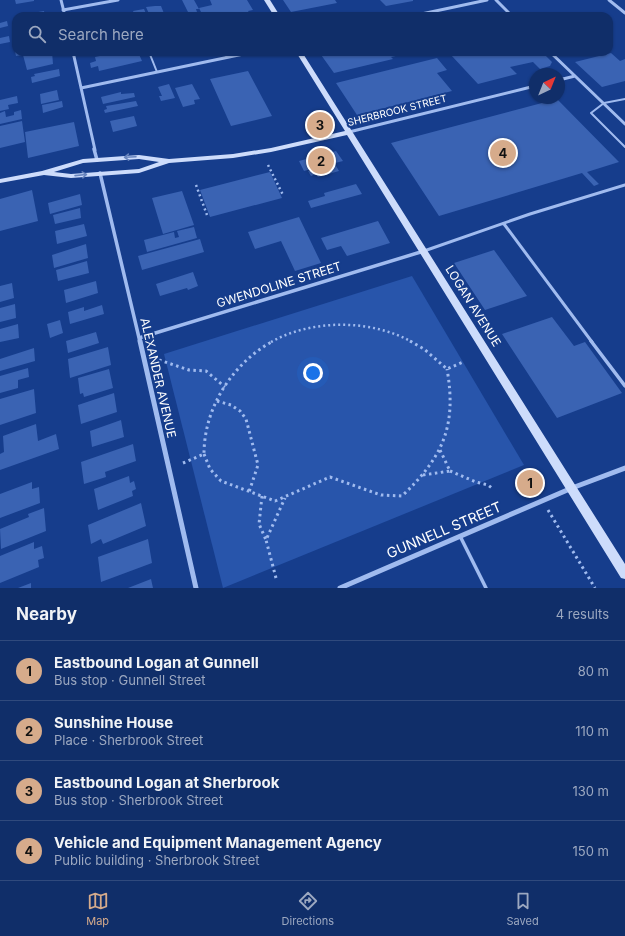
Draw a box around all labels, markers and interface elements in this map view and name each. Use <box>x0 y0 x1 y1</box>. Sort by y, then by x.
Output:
search box <box>12 12 613 56</box>
icon: search <box>26 23 48 45</box>
text: Search here <box>58 25 144 44</box>
north arrow <box>529 68 565 104</box>
street label: SHERBROOK STREET <box>346 92 448 128</box>
pin: 3 <box>307 110 333 140</box>
pin: 4 <box>490 138 516 168</box>
pin: 2 <box>308 146 334 176</box>
one-way arrow <box>124 154 137 161</box>
one-way arrow <box>74 172 87 179</box>
street label: GWENDOLINE STREET <box>215 258 343 311</box>
street label: LOGAN AVENUE <box>442 262 504 349</box>
street label: ALEXANDER AVENUE <box>137 316 180 439</box>
your location <box>303 363 323 383</box>
pin: 1 <box>517 468 543 498</box>
street label: GUNNELL STREET <box>384 498 504 561</box>
text: Nearby <box>16 604 77 624</box>
text: 4 results <box>556 606 609 622</box>
text: Eastbound Logan at Gunnell <box>54 653 259 672</box>
text: 1 <box>26 663 32 679</box>
text: 80 m <box>578 663 609 679</box>
text: Bus stop · Gunnell Street <box>54 672 205 688</box>
text: Sunshine House <box>54 713 173 732</box>
text: 2 <box>25 723 33 739</box>
text: 110 m <box>575 723 609 739</box>
text: Place · Sherbrook Street <box>54 732 203 748</box>
text: Eastbound Logan at Sherbrook <box>54 773 279 792</box>
text: 3 <box>25 783 33 799</box>
text: 130 m <box>572 783 609 799</box>
text: Bus stop · Sherbrook Street <box>54 792 223 808</box>
text: Vehicle and Equipment Management Agency <box>54 833 382 852</box>
text: 4 <box>25 843 33 859</box>
text: 150 m <box>573 843 609 859</box>
text: Public building · Sherbrook Street <box>54 852 260 868</box>
tab: Map <box>86 890 109 928</box>
tab: Directions <box>282 890 334 928</box>
tab: Saved <box>507 890 539 928</box>

